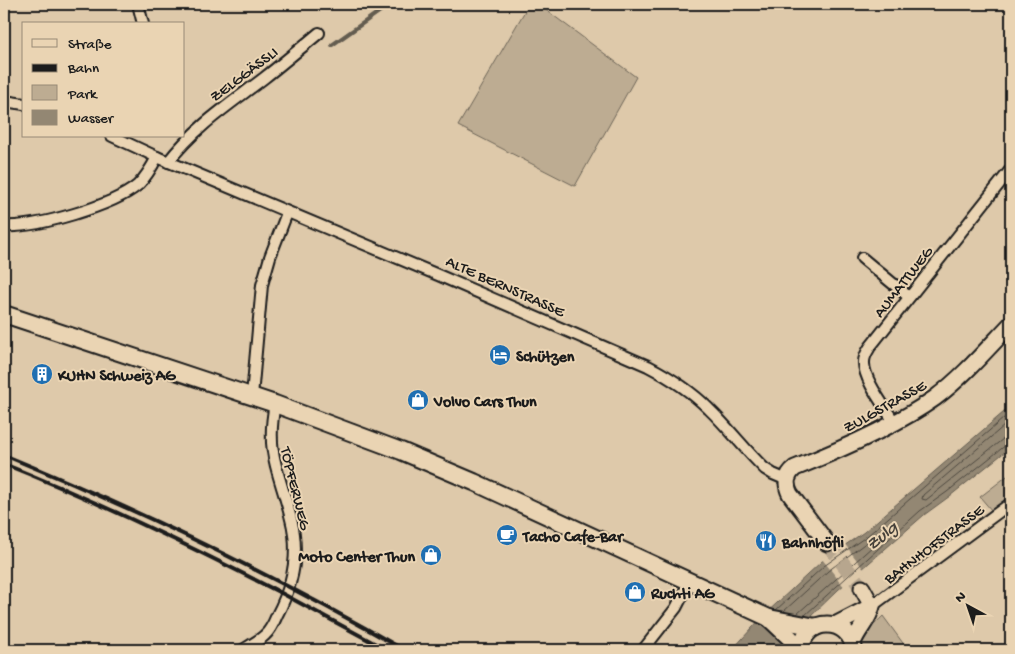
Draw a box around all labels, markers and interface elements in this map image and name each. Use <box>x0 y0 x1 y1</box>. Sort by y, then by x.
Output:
legend <box>22 22 185 138</box>
text: Straße <box>68 36 112 54</box>
street label: ZELGGÄSSLI <box>207 44 283 108</box>
text: Bahn <box>67 60 99 78</box>
text: Park <box>67 86 98 104</box>
text: Wasser <box>68 110 115 128</box>
street label: AUMATTWEG <box>871 243 939 323</box>
street label: ALTE BERNSTRASSE <box>442 253 568 323</box>
hotel icon: Schützen <box>488 343 512 367</box>
place label: Schützen <box>516 349 575 368</box>
building icon: KUHN Schweiz AG <box>30 362 54 386</box>
place label: KUHN Schweiz AG <box>57 368 176 387</box>
street label: ZULGSTRASSE <box>841 377 931 439</box>
shop icon: Volvo Cars Thun <box>406 388 430 412</box>
place label: Volvo Cars Thun <box>433 394 537 413</box>
street label: TÖPFERWEG <box>274 444 313 533</box>
street label: BAHNHOFSTRASSE <box>881 501 990 590</box>
water label: Zulg <box>863 517 904 556</box>
cafe icon: Tacho Cafe-Bar <box>495 523 519 547</box>
place label: Tacho Cafe-Bar <box>521 528 625 548</box>
restaurant icon: Bahnhöfli <box>754 529 778 553</box>
place label: Bahnhöfli <box>781 535 845 554</box>
shop icon: Moto Center Thun <box>419 543 443 567</box>
place label: Moto Center Thun <box>298 549 415 568</box>
shop icon: Ruchti AG <box>623 580 647 604</box>
north arrow <box>942 582 992 632</box>
place label: Ruchti AG <box>650 586 715 605</box>
text: N <box>952 589 970 607</box>

